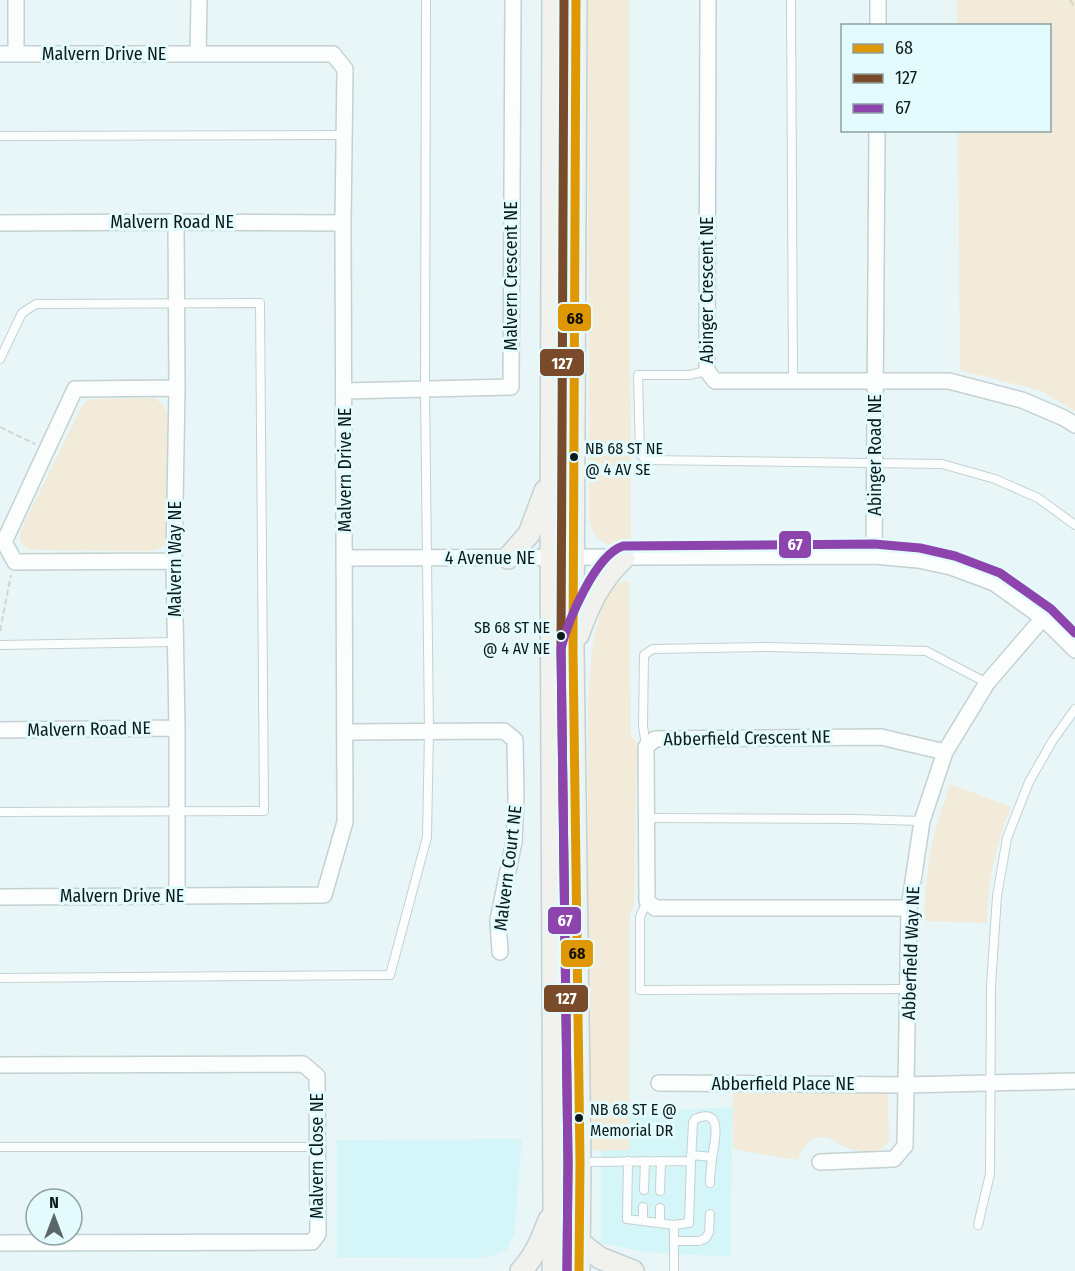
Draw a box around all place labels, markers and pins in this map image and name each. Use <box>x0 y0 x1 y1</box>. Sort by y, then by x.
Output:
place label: NB 68 ST NE @ 4 AV SE <box>585 439 663 479</box>
marker: NB 68 ST NE @ 4 AV SE <box>568 451 580 463</box>
place label: SB 68 ST NE @ 4 AV NE <box>474 618 550 658</box>
marker: SB 68 ST NE @ 4 AV NE <box>555 630 567 642</box>
place label: NB 68 ST E @ Memorial DR <box>590 1100 677 1140</box>
marker: NB 68 ST E @ Memorial DR <box>573 1112 585 1124</box>

